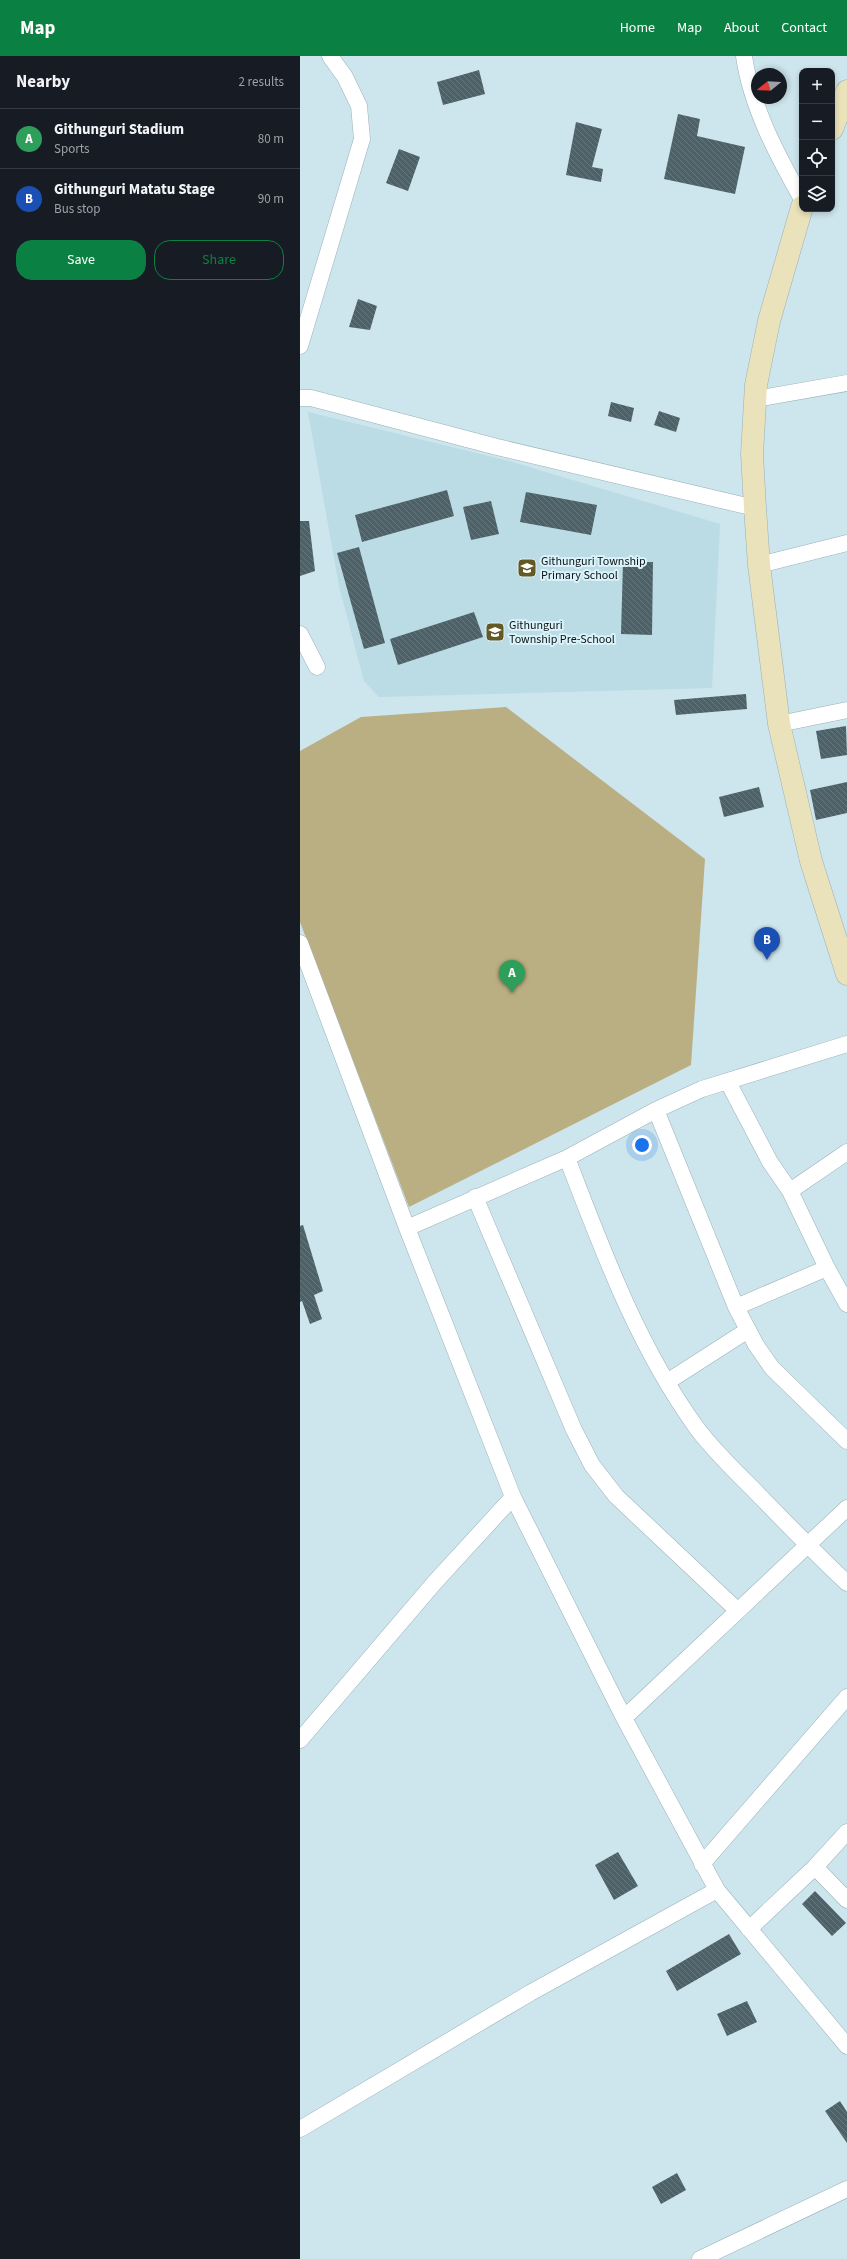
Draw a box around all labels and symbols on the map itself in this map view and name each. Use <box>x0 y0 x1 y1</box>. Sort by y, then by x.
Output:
north arrow <box>751 68 787 104</box>
place label: Githunguri Township Primary School <box>541 553 646 584</box>
school or university icon: Githunguri Township Primary School <box>516 557 538 579</box>
place label: Githunguri Township Pre-School <box>509 617 615 648</box>
school or university icon: Githunguri Township Pre-School <box>484 621 506 643</box>
pin: B <box>754 927 780 960</box>
pin: A <box>499 960 525 993</box>
your location <box>632 1135 652 1155</box>

